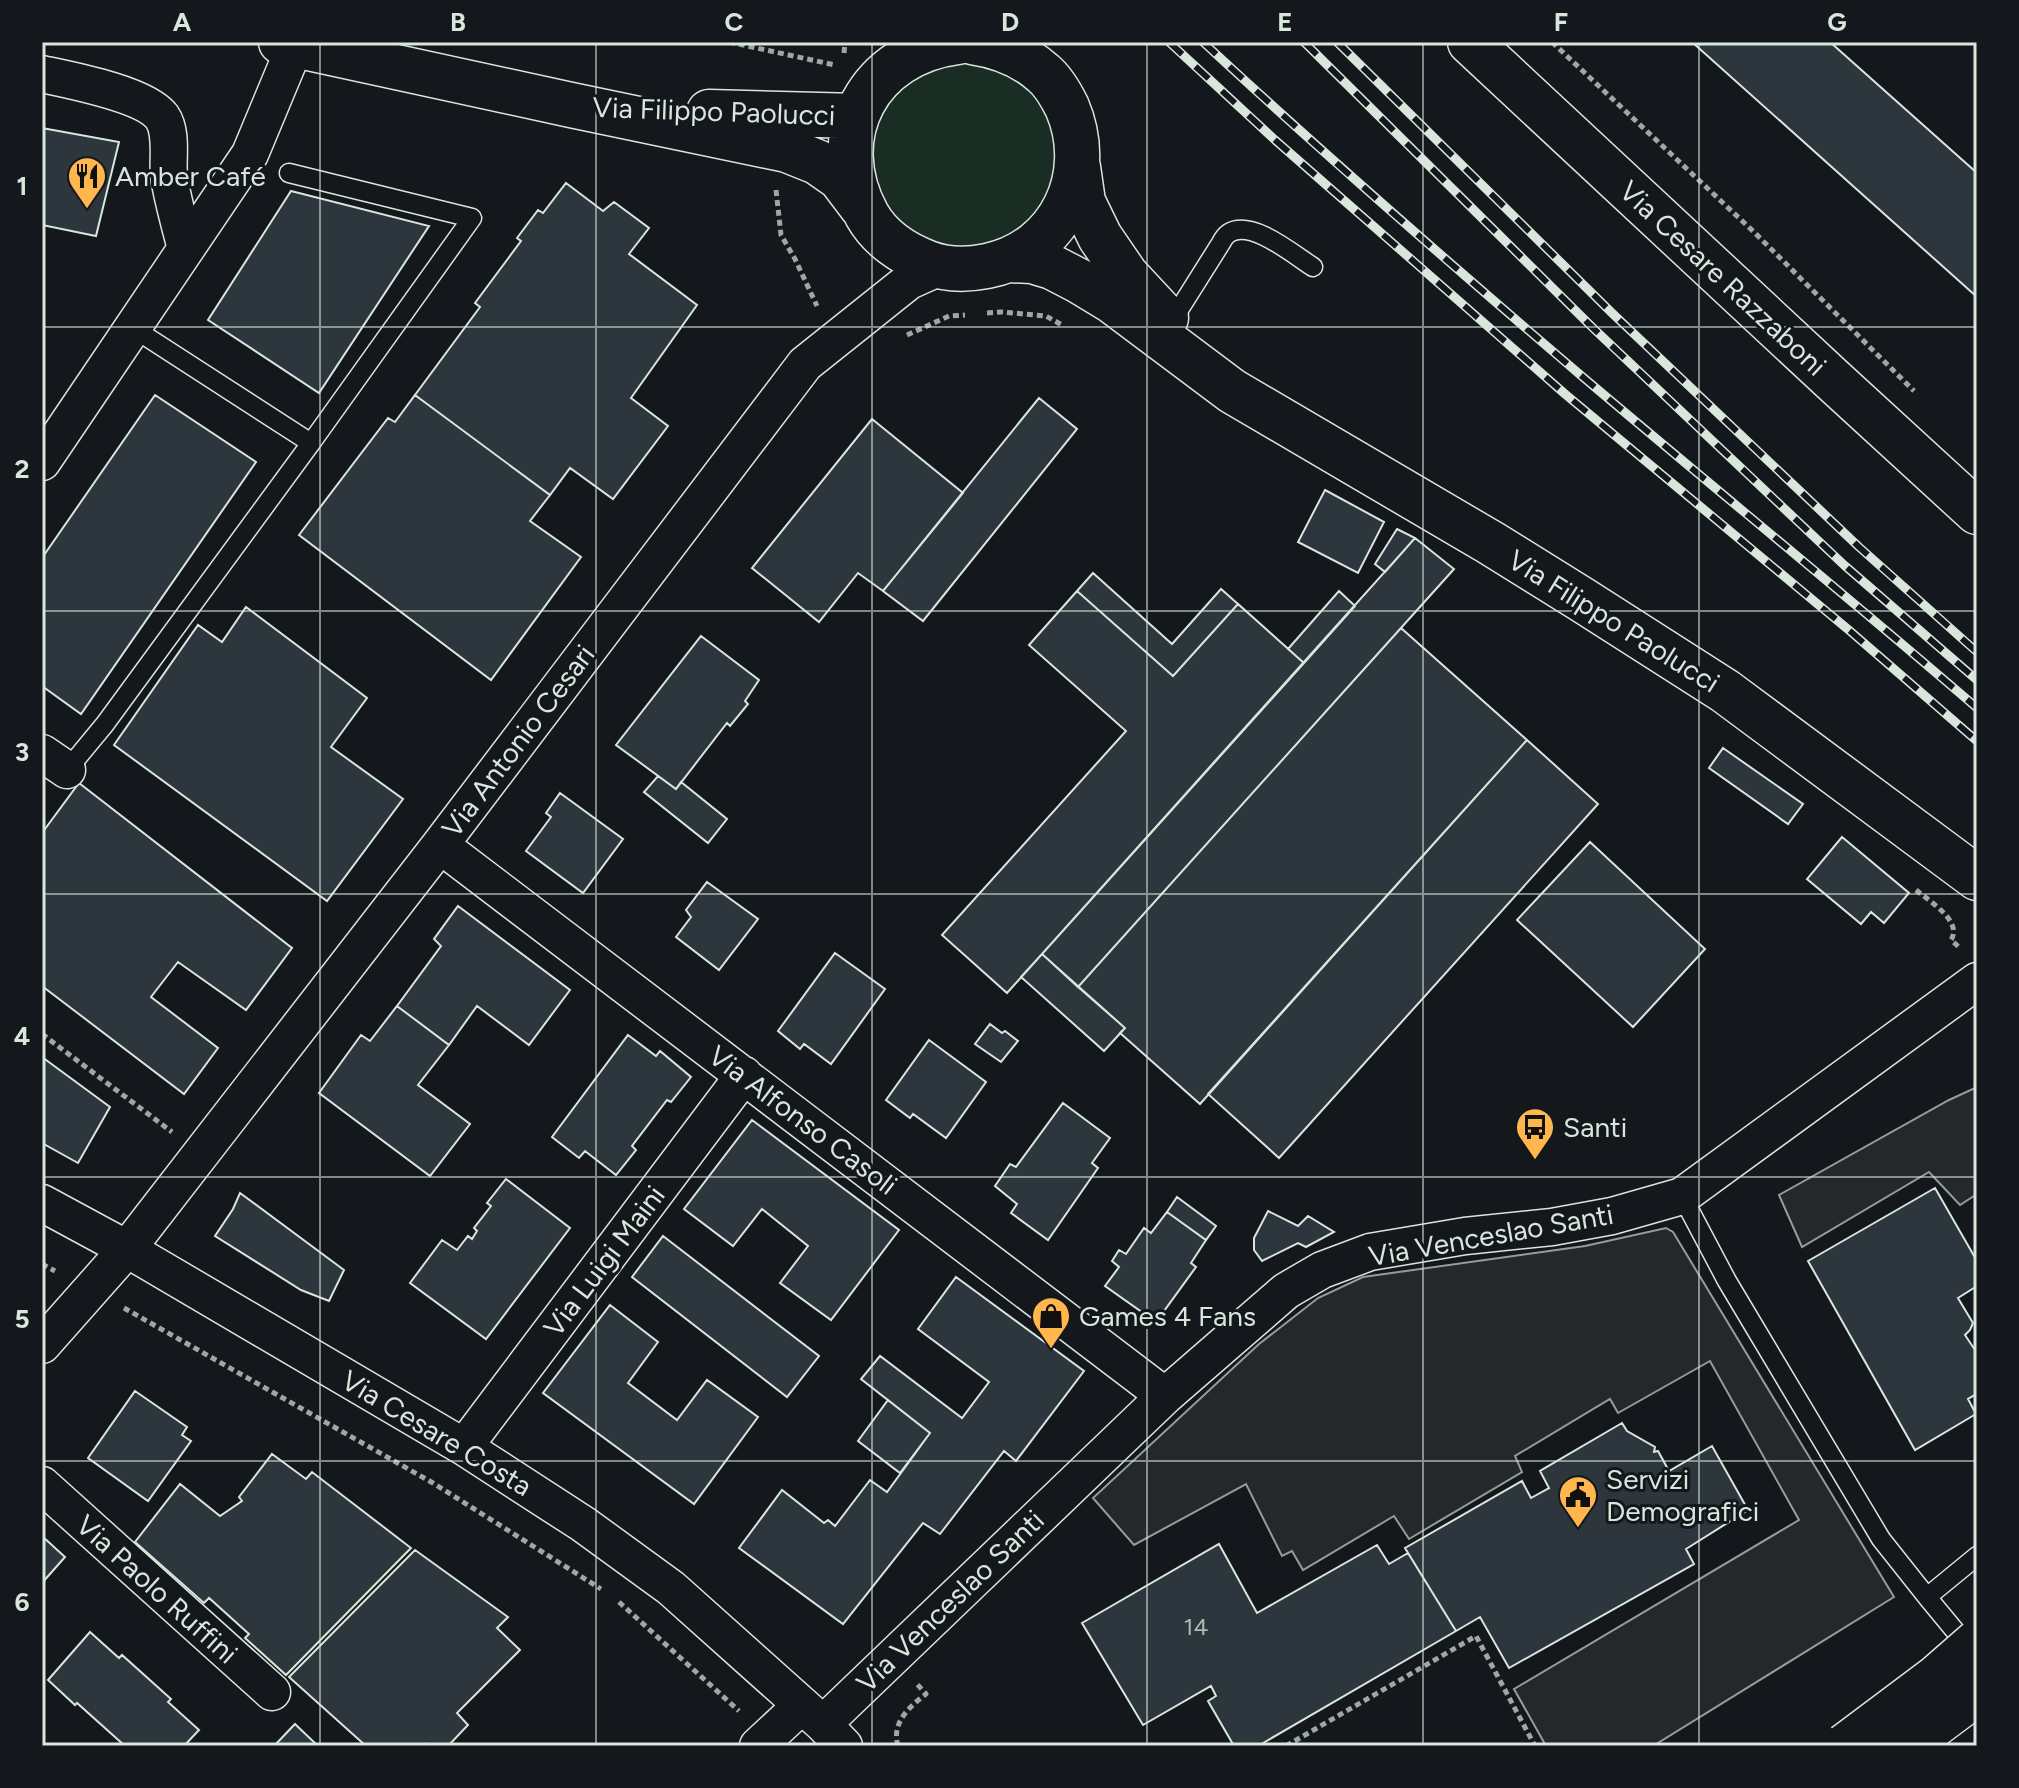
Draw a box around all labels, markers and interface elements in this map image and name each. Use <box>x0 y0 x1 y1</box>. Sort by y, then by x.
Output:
text: A <box>173 6 192 38</box>
text: B <box>450 6 466 38</box>
text: C <box>725 6 744 38</box>
text: D <box>1001 6 1019 38</box>
text: E <box>1277 6 1293 38</box>
text: F <box>1554 6 1568 38</box>
text: G <box>1827 6 1847 38</box>
street label: Via Filippo Paolucci <box>592 90 836 132</box>
restaurant icon: Amber Café <box>66 155 108 210</box>
place label: Amber Café <box>115 159 266 193</box>
text: 1 <box>17 170 27 202</box>
street label: Via Cesare Razzaboni <box>1613 174 1833 382</box>
text: 2 <box>14 453 30 485</box>
street label: Via Filippo Paolucci <box>1502 542 1726 700</box>
street label: Via Antonio Cesari <box>434 638 602 844</box>
text: 3 <box>15 736 29 768</box>
text: 4 <box>14 1020 30 1052</box>
street label: Via Alfonso Casoli <box>702 1038 904 1202</box>
bus stop icon: Santi <box>1514 1106 1556 1161</box>
place label: Santi <box>1563 1110 1627 1144</box>
street label: Via Luigi Maini <box>536 1179 672 1343</box>
street label: Via Venceslao Santi <box>1366 1197 1616 1273</box>
shop icon: Games 4 Fans <box>1030 1295 1072 1350</box>
place label: Games 4 Fans <box>1079 1299 1256 1333</box>
text: 5 <box>14 1303 30 1335</box>
street label: Via Cesare Costa <box>336 1363 538 1503</box>
place label: Servizi Demografici <box>1606 1462 1759 1528</box>
public building icon: Servizi Demografici <box>1557 1474 1599 1529</box>
street label: Via Venceslao Santi <box>849 1503 1051 1699</box>
street label: Via Paolo Ruffini <box>69 1508 245 1670</box>
text: 6 <box>14 1586 30 1618</box>
house number: 14 <box>1184 1612 1208 1641</box>

